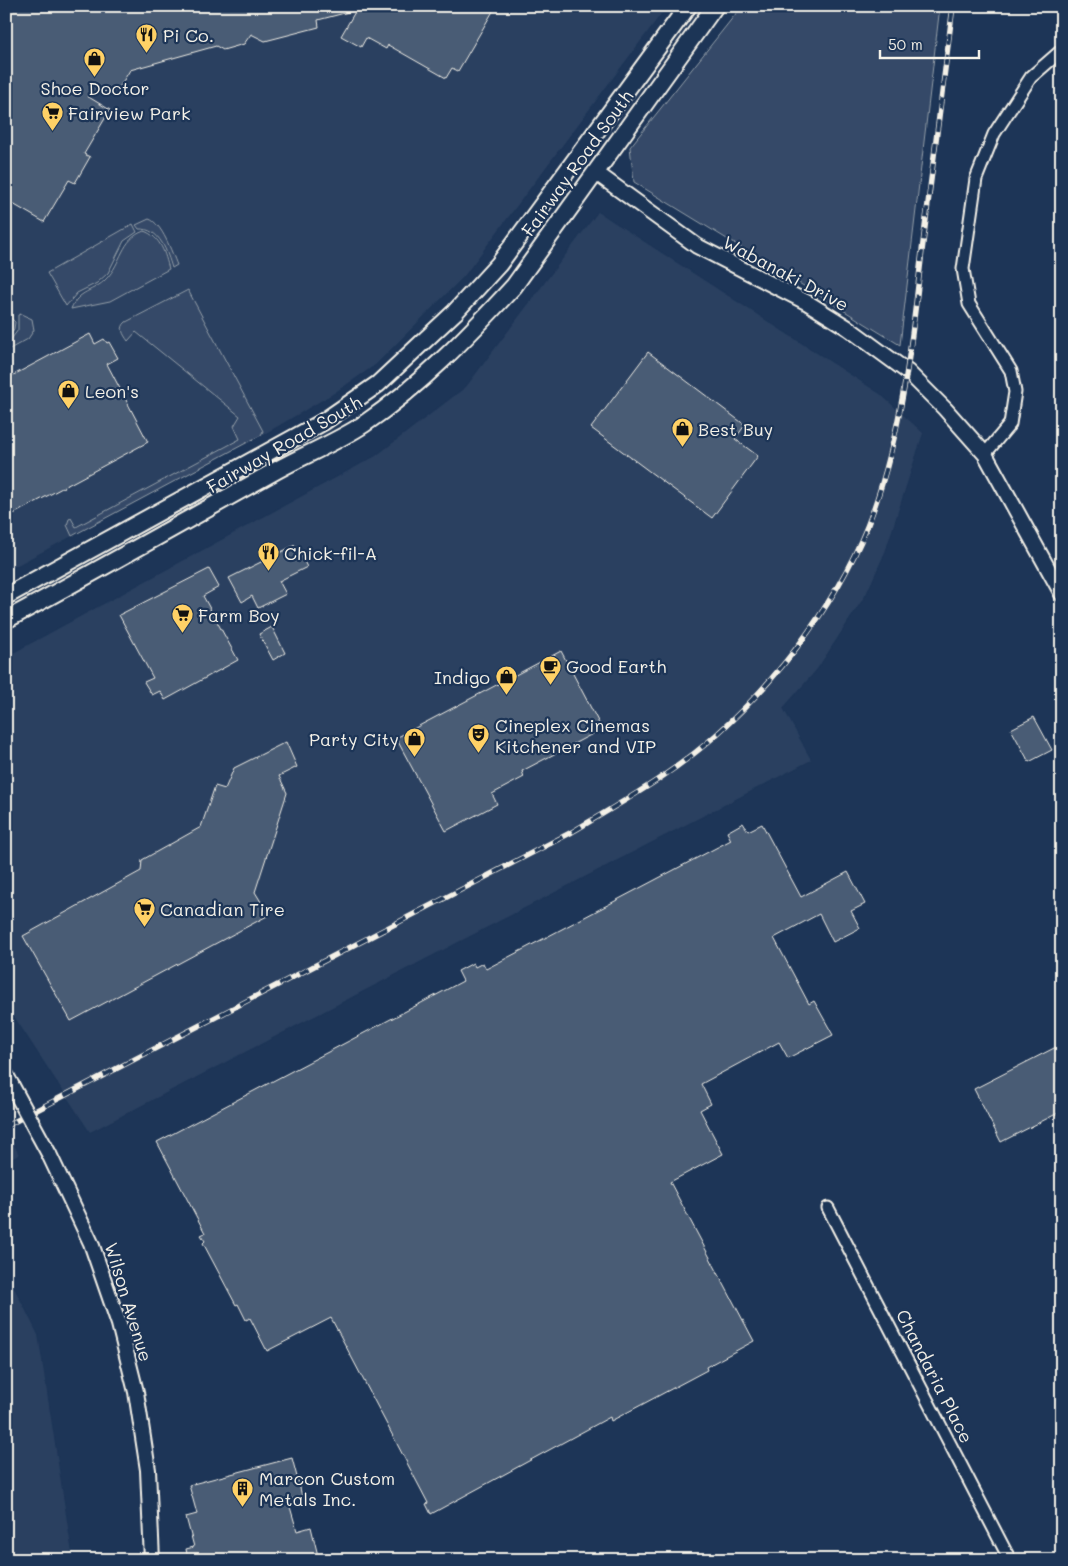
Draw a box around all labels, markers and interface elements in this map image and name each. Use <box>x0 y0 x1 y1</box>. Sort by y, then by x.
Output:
restaurant icon: Pi Co. <box>135 23 159 54</box>
place label: Pi Co. <box>163 23 214 47</box>
scale bar <box>880 28 979 60</box>
text: 50 m <box>888 34 923 54</box>
shop icon: Shoe Doctor <box>83 46 107 77</box>
place label: Shoe Doctor <box>40 76 150 100</box>
street label: Fairway Road South <box>516 85 638 241</box>
supermarket icon: Fairview Park <box>40 101 64 132</box>
place label: Fairview Park <box>68 101 191 125</box>
street label: Wabanaki Drive <box>719 230 853 316</box>
shop icon: Leon's <box>57 379 81 410</box>
place label: Leon's <box>85 379 139 403</box>
street label: Fairway Road South <box>202 390 366 498</box>
shop icon: Best Buy <box>670 417 694 448</box>
place label: Best Buy <box>698 417 773 441</box>
restaurant icon: Chick-fil-A <box>256 541 280 572</box>
place label: Chick-fil-A <box>284 541 377 565</box>
supermarket icon: Farm Boy <box>170 603 194 634</box>
place label: Farm Boy <box>198 603 280 627</box>
cafe icon: Good Earth <box>538 654 562 685</box>
place label: Good Earth <box>566 654 667 678</box>
place label: Indigo <box>434 665 490 689</box>
shop icon: Indigo <box>494 665 518 696</box>
place label: Cineplex Cinemas Kitchener and VIP <box>495 713 656 758</box>
theatre icon: Cineplex Cinemas Kitchener and VIP <box>467 723 491 754</box>
place label: Party City <box>309 727 399 751</box>
shop icon: Party City <box>403 727 427 758</box>
supermarket icon: Canadian Tire <box>132 897 156 928</box>
place label: Canadian Tire <box>160 897 285 921</box>
street label: Wilson Avenue <box>100 1240 158 1364</box>
street label: Chandaria Place <box>891 1305 979 1447</box>
place label: Marcon Custom Metals Inc. <box>259 1466 395 1511</box>
building icon: Marcon Custom Metals Inc. <box>231 1476 255 1507</box>

